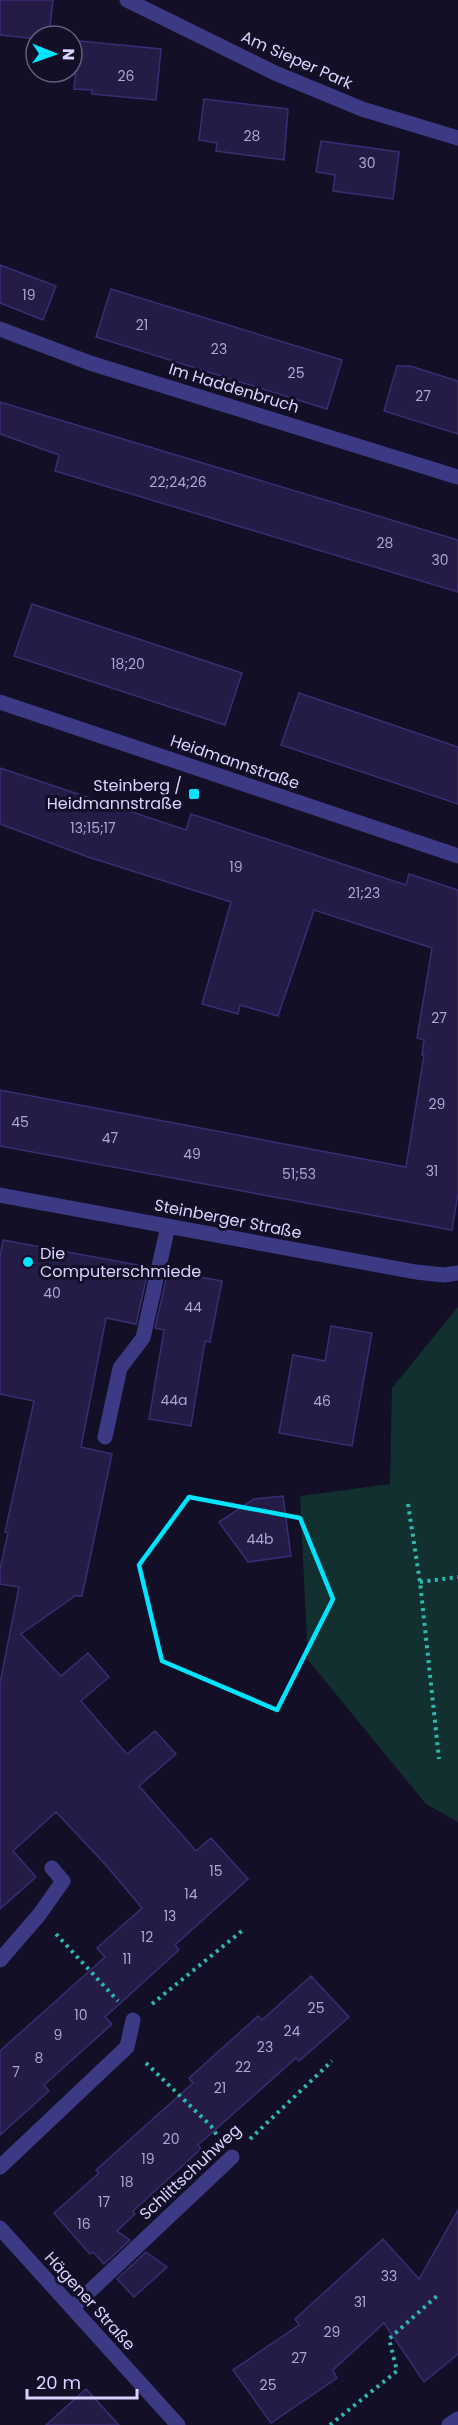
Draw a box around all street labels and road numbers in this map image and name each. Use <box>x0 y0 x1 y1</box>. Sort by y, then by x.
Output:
street label: Am Sieper Park <box>237 25 357 95</box>
street label: Im Haddenbruch <box>166 357 302 419</box>
street label: Heidmannstraße <box>167 729 303 795</box>
street label: Steinberger Straße <box>152 1193 304 1245</box>
street label: Schlittschuhweg <box>134 2119 246 2225</box>
street label: Hägener Straße <box>39 2247 141 2356</box>

